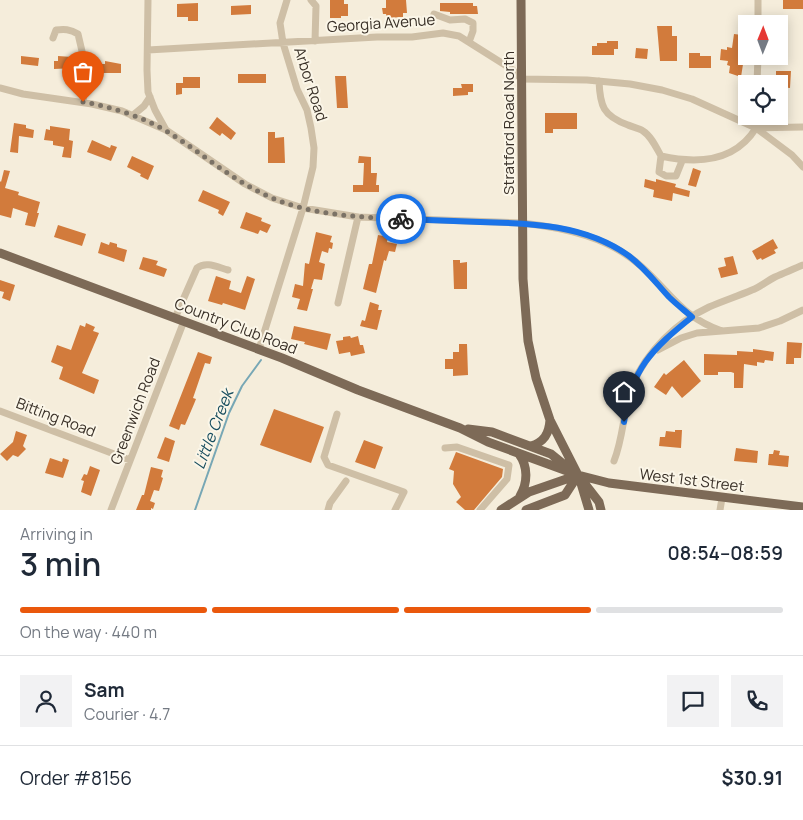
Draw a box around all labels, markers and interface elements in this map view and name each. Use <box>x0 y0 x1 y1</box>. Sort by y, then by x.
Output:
street label: Georgia Avenue <box>326 9 436 37</box>
north arrow <box>738 15 788 65</box>
map controls <box>738 15 788 125</box>
street label: Arbor Road <box>289 44 333 124</box>
pin <box>62 51 104 102</box>
street label: Stratford Road North <box>498 51 519 195</box>
icon: bag <box>69 58 97 86</box>
button: locate <box>738 75 788 125</box>
courier <box>376 194 426 244</box>
icon: bike <box>387 205 415 233</box>
street label: Country Club Road <box>171 293 301 359</box>
street label: Greenwich Road <box>105 355 165 467</box>
pin <box>603 371 645 422</box>
icon: home <box>610 378 638 406</box>
water label: Little Creek <box>188 384 239 472</box>
street label: Bitting Road <box>13 392 99 442</box>
street label: West 1st Street <box>638 463 746 497</box>
text: Arriving in <box>20 523 93 545</box>
text: 08:54–08:59 <box>668 540 783 566</box>
text: 3 min <box>20 542 101 586</box>
text: On the way · 440 m <box>20 621 157 643</box>
button: person <box>20 675 72 727</box>
button: chat <box>667 675 719 727</box>
button: phone <box>731 675 783 727</box>
text: Sam <box>84 677 125 703</box>
text: Courier · 4.7 <box>84 703 170 725</box>
text: Order #8156 <box>20 765 132 791</box>
text: $30.91 <box>722 765 783 791</box>

